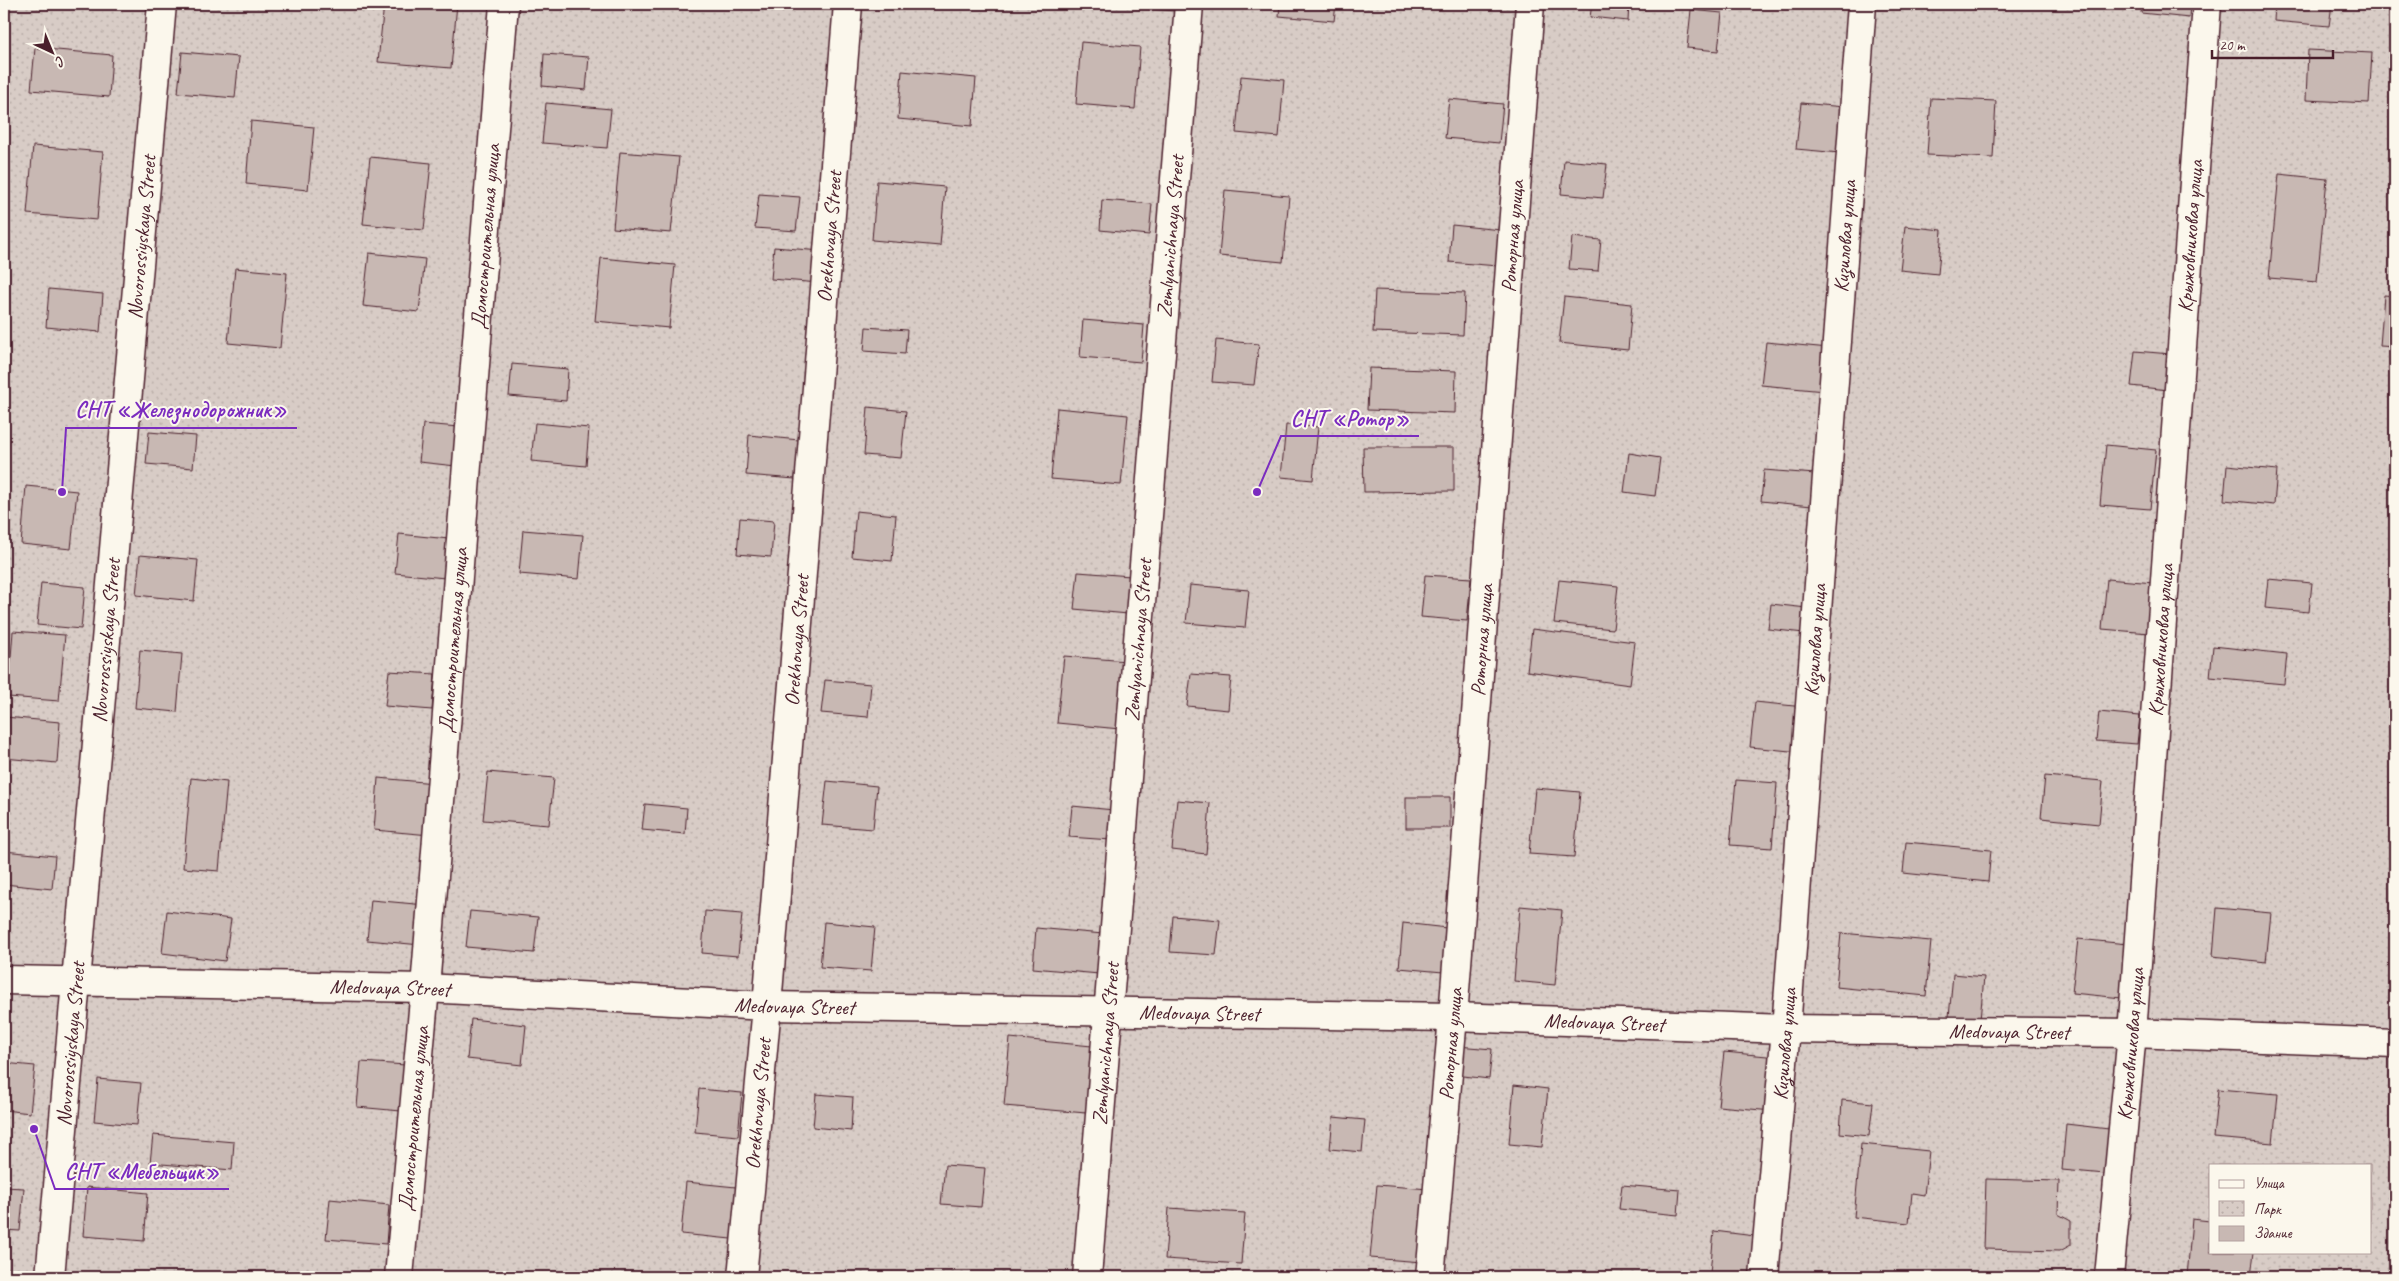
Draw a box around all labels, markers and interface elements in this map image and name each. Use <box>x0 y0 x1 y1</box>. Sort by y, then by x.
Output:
north arrow <box>28 28 78 78</box>
scale bar <box>2212 28 2333 60</box>
text: 20 m <box>2219 36 2246 55</box>
text: С <box>51 52 69 71</box>
street label: Домостроительная улица <box>465 141 506 330</box>
street label: Novorossiyskaya Street <box>121 152 162 320</box>
street label: Zemlyanichnaya Street <box>1151 152 1190 319</box>
street label: Крыжовниковая улица <box>2172 158 2209 313</box>
street label: Orekhovaya Street <box>811 168 848 303</box>
street label: Роторная улица <box>1495 178 1530 293</box>
street label: Кизиловая улица <box>1828 178 1862 293</box>
callout: СНТ «Железнодорожник» <box>66 391 297 428</box>
text: СНТ «Железнодорожник» <box>75 396 287 425</box>
callout: СНТ «Ротор» <box>1281 399 1419 436</box>
text: СНТ «Ротор» <box>1291 405 1410 433</box>
street label: Домостроительная улица <box>433 545 473 734</box>
street label: Novorossiyskaya Street <box>86 555 126 724</box>
street label: Zemlyanichnaya Street <box>1119 556 1158 722</box>
street label: Крыжовниковая улица <box>2142 562 2179 717</box>
street label: Orekhovaya Street <box>778 572 815 707</box>
street label: Роторная улица <box>1464 581 1499 697</box>
street label: Кизиловая улица <box>1798 582 1832 697</box>
street label: Novorossiyskaya Street <box>50 959 91 1127</box>
street label: Zemlyanichnaya Street <box>1086 959 1125 1126</box>
street label: Крыжовниковая улица <box>2111 965 2150 1121</box>
street label: Medovaya Street <box>329 973 454 1002</box>
street label: Роторная улица <box>1433 985 1468 1101</box>
street label: Кизиловая улица <box>1767 985 1802 1101</box>
street label: Medovaya Street <box>734 991 858 1020</box>
street label: Medovaya Street <box>1139 999 1263 1027</box>
street label: Medovaya Street <box>1544 1007 1668 1038</box>
street label: Medovaya Street <box>1949 1018 2073 1045</box>
street label: Домостроительная улица <box>392 1023 435 1212</box>
street label: Orekhovaya Street <box>739 1035 777 1171</box>
callout: СНТ «Мебельщик» <box>55 1152 229 1189</box>
text: СНТ «Мебельщик» <box>65 1158 220 1186</box>
legend <box>2209 1164 2372 1254</box>
text: Улица <box>2254 1174 2285 1193</box>
text: Парк <box>2254 1200 2282 1219</box>
text: Здание <box>2254 1224 2293 1243</box>

